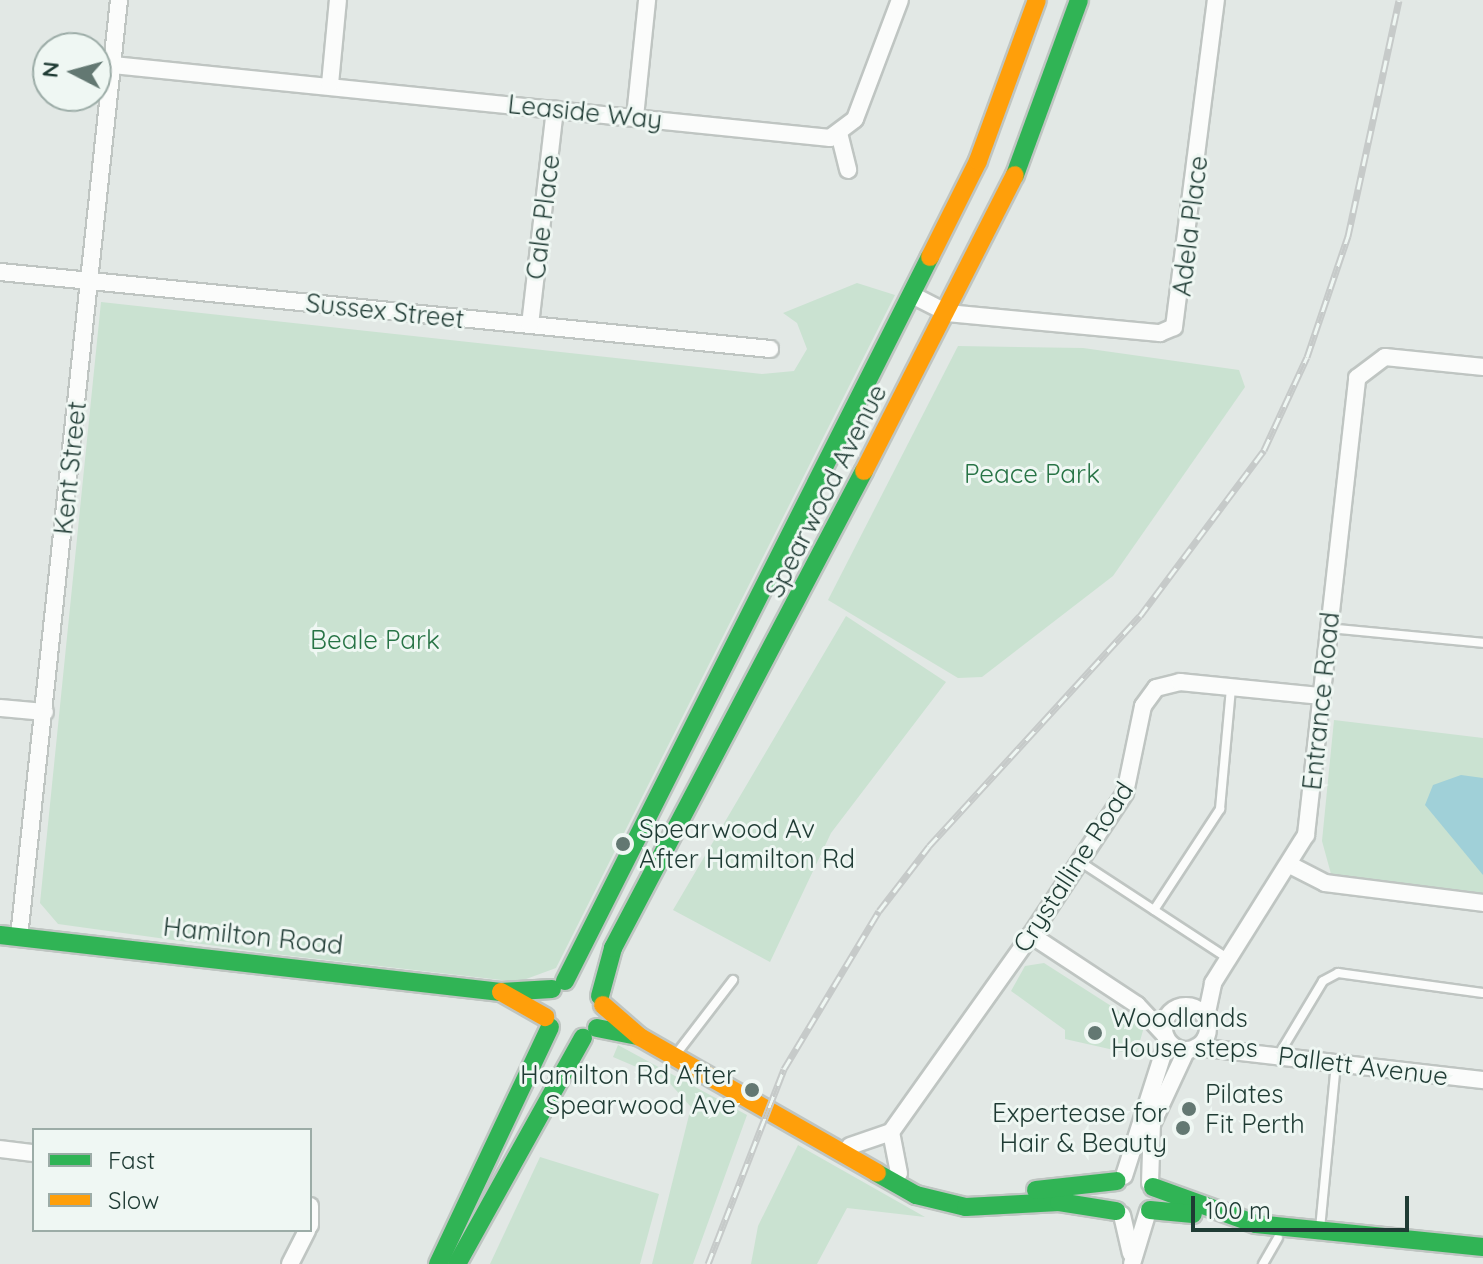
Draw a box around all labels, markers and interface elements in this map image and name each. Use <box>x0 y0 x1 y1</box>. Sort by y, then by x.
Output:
north arrow <box>32 32 112 112</box>
text: N <box>35 60 65 79</box>
street label: Leaside Way <box>506 88 664 136</box>
street label: Cale Place <box>520 153 566 281</box>
street label: Adela Place <box>1166 154 1214 298</box>
street label: Sussex Street <box>304 287 466 335</box>
street label: Spearwood Avenue <box>759 379 893 603</box>
street label: Kent Street <box>47 400 93 536</box>
park label: Peace Park <box>964 458 1100 490</box>
street label: Entrance Road <box>1296 610 1346 792</box>
park label: Beale Park <box>310 624 440 656</box>
street label: Crystalline Road <box>1006 776 1140 958</box>
place label: Spearwood Av After Hamilton Rd <box>639 813 855 874</box>
marker: Spearwood Av After Hamilton Rd <box>614 835 632 853</box>
street label: Hamilton Road <box>162 911 344 961</box>
place label: Woodlands House steps <box>1111 1002 1258 1064</box>
marker: Woodlands House steps <box>1086 1024 1104 1042</box>
street label: Pallett Avenue <box>1276 1040 1450 1092</box>
place label: Hamilton Rd After Spearwood Ave <box>520 1059 736 1120</box>
place label: Pilates Fit Perth <box>1205 1078 1305 1140</box>
marker: Hamilton Rd After Spearwood Ave <box>743 1081 761 1099</box>
place label: Expertease for Hair & Beauty <box>992 1097 1167 1158</box>
marker: Pilates Fit Perth <box>1180 1100 1198 1118</box>
marker: Expertease for Hair & Beauty <box>1174 1119 1192 1137</box>
legend <box>32 1128 312 1232</box>
text: Fast <box>108 1145 155 1175</box>
scale bar <box>1195 1180 1413 1230</box>
text: Slow <box>108 1185 159 1215</box>
text: 100 m <box>1205 1195 1271 1225</box>

